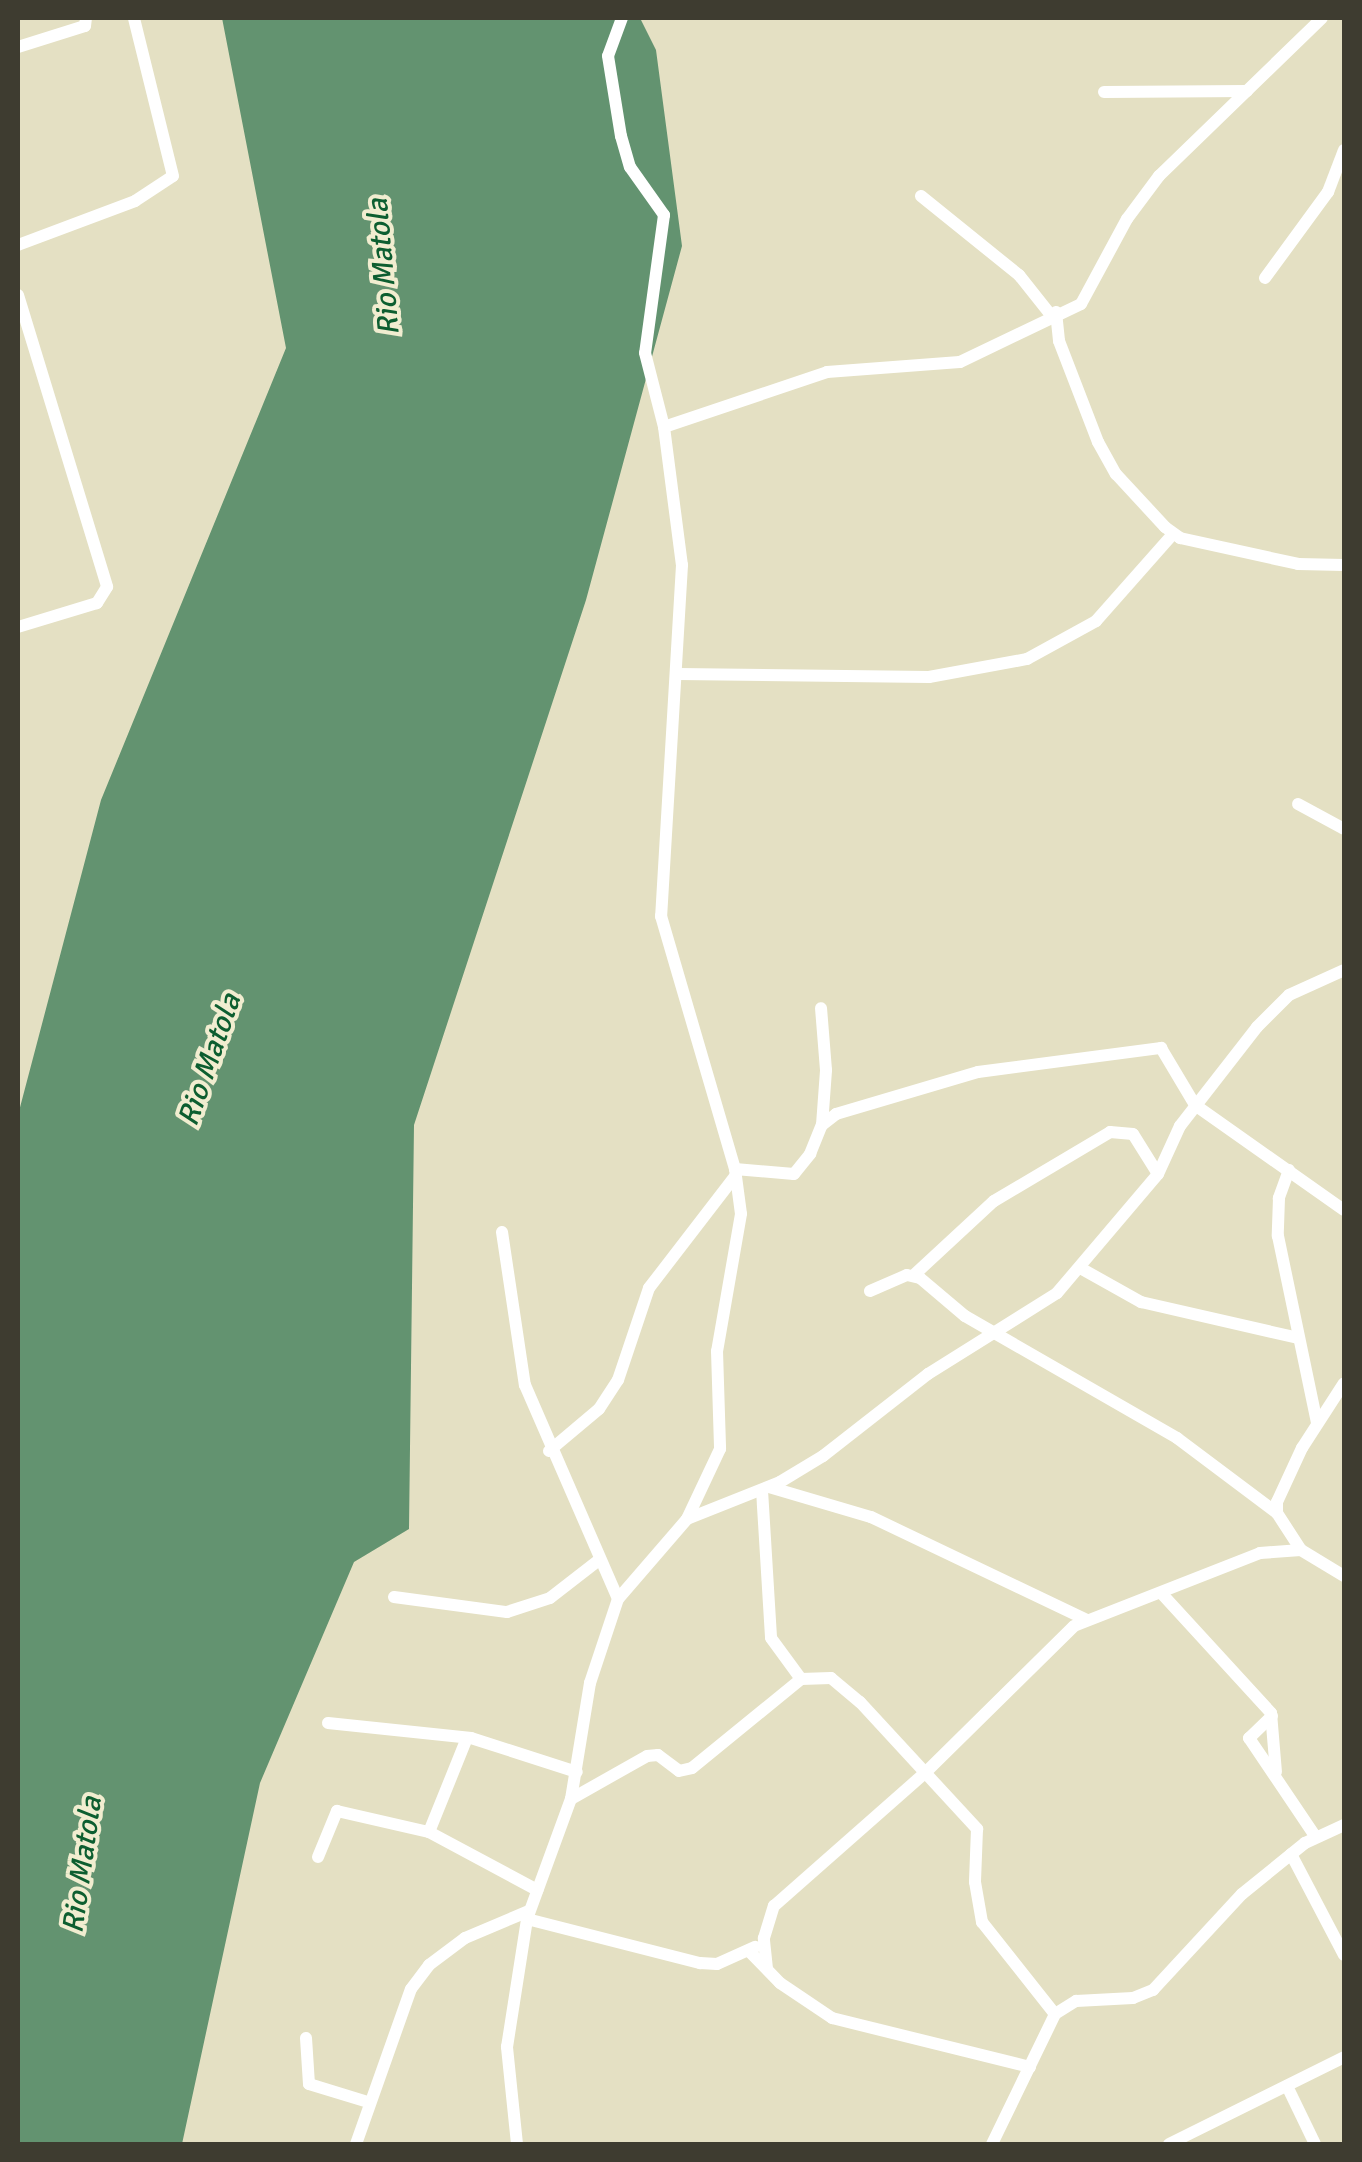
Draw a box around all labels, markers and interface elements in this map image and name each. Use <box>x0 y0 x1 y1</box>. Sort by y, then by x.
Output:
water label: Rio Matola <box>360 197 408 337</box>
water label: Rio Matola <box>171 989 249 1131</box>
water label: Rio Matola <box>56 1794 110 1936</box>

